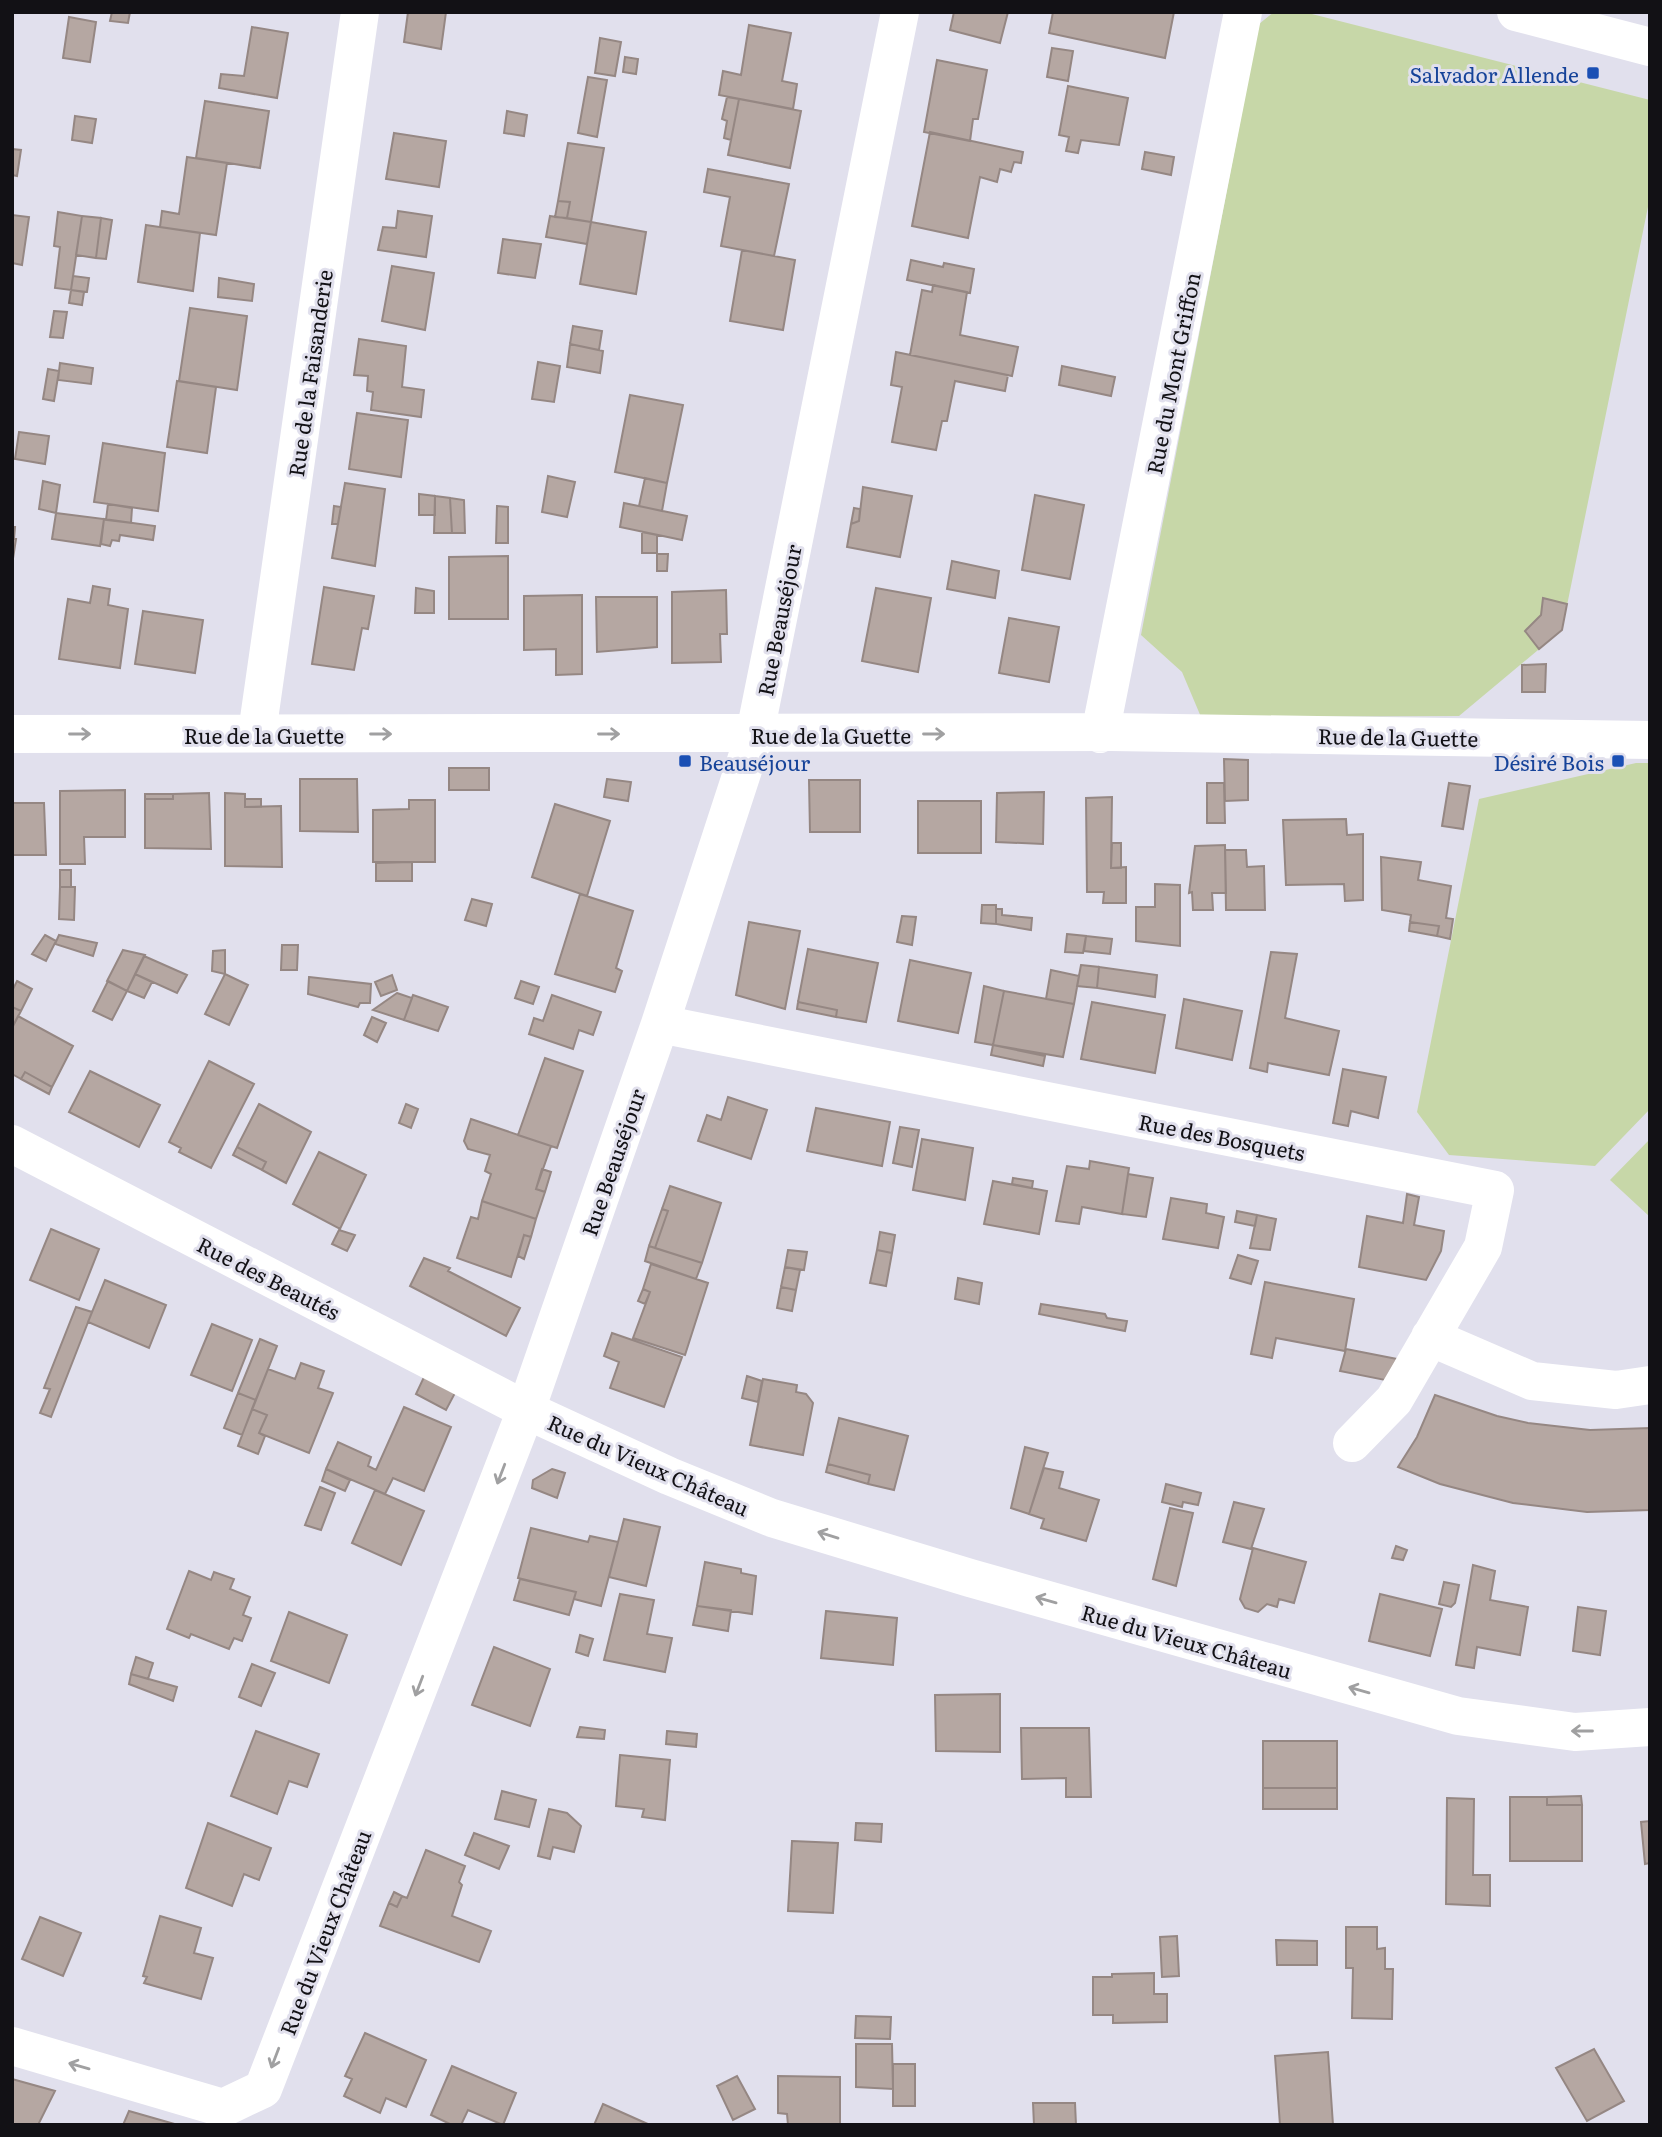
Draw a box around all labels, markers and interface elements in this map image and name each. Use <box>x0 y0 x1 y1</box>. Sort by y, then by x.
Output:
place label: Salvador Allende <box>1410 58 1579 89</box>
marker: Salvador Allende <box>1585 65 1601 81</box>
street label: Rue de la Faisanderie <box>279 267 339 479</box>
street label: Rue du Mont Griffon <box>1137 269 1207 477</box>
street label: Rue Beauséjour <box>748 541 808 698</box>
street label: Rue de la Guette <box>184 719 344 750</box>
street label: Rue de la Guette <box>751 719 911 750</box>
street label: Rue de la Guette <box>1318 719 1479 753</box>
one-way arrow <box>69 727 92 741</box>
one-way arrow <box>370 727 393 741</box>
one-way arrow <box>597 727 620 741</box>
one-way arrow <box>923 727 946 741</box>
place label: Beauséjour <box>699 746 810 777</box>
place label: Désiré Bois <box>1493 746 1604 777</box>
marker: Beauséjour <box>677 753 693 769</box>
marker: Désiré Bois <box>1610 753 1626 769</box>
street label: Rue Beauséjour <box>572 1084 652 1240</box>
street label: Rue des Bosquets <box>1136 1105 1308 1167</box>
street label: Rue des Beautés <box>192 1228 346 1326</box>
street label: Rue du Vieux Château <box>543 1406 755 1522</box>
one-way arrow <box>494 1462 507 1484</box>
one-way arrow <box>817 1527 839 1540</box>
one-way arrow <box>1035 1592 1057 1605</box>
street label: Rue du Vieux Château <box>1078 1595 1296 1685</box>
one-way arrow <box>412 1674 424 1696</box>
one-way arrow <box>1348 1682 1370 1695</box>
one-way arrow <box>1571 1724 1594 1738</box>
street label: Rue du Vieux Château <box>271 1825 377 2039</box>
one-way arrow <box>268 2047 281 2069</box>
one-way arrow <box>68 2058 90 2071</box>

